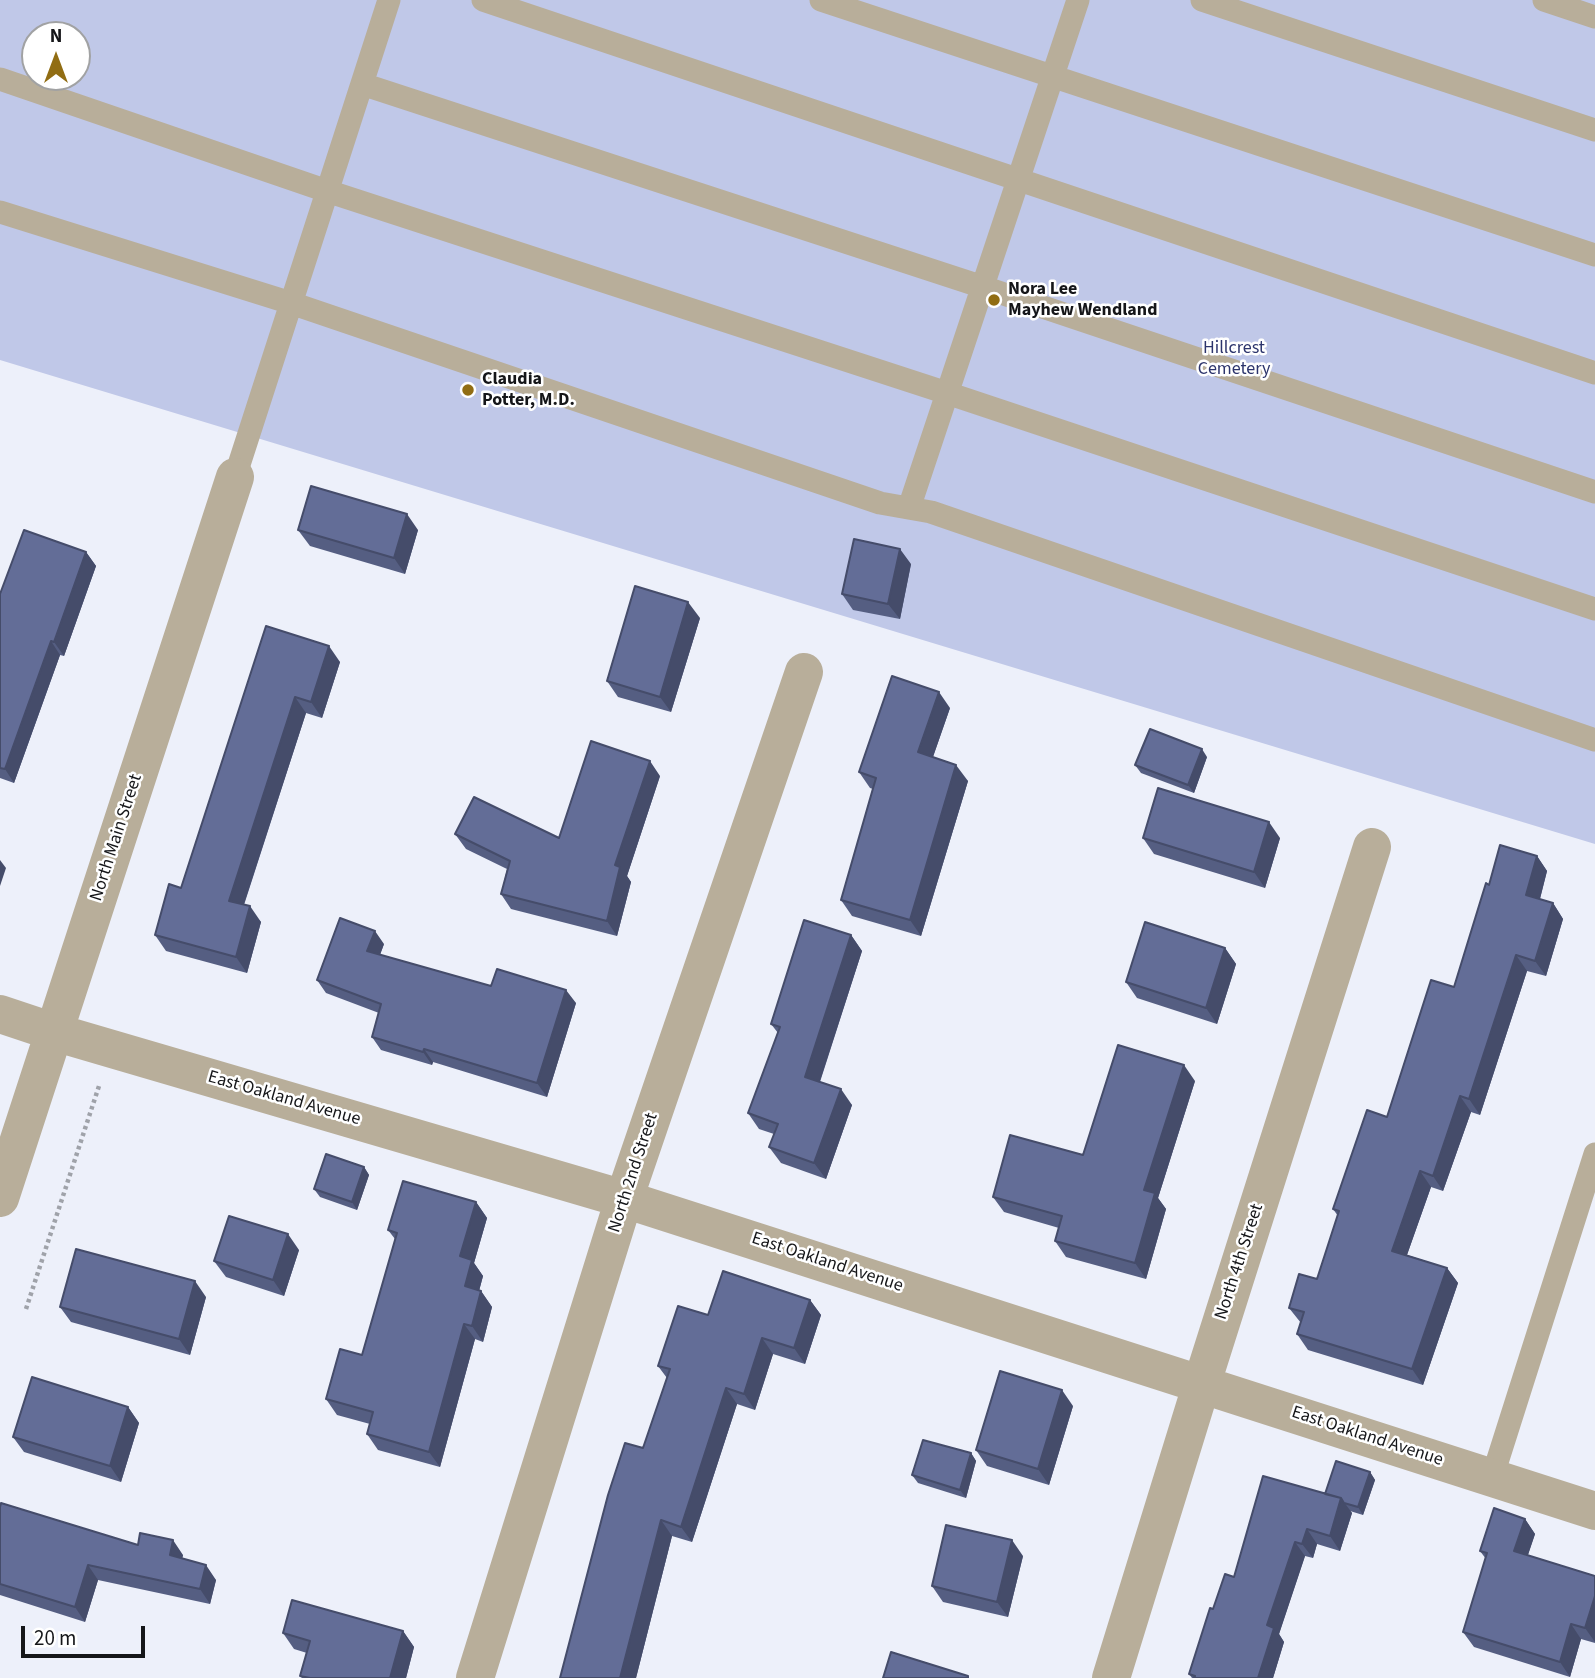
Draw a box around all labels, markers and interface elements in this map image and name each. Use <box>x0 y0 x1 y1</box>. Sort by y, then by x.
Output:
north arrow <box>21 21 91 91</box>
text: N <box>50 23 62 50</box>
place label: Nora Lee Mayhew Wendland <box>1008 279 1157 322</box>
marker: Nora Lee Mayhew Wendland <box>986 292 1002 308</box>
park label: Hillcrest Cemetery <box>1198 338 1270 380</box>
place label: Claudia Potter, M.D. <box>482 369 575 412</box>
marker: Claudia Potter, M.D. <box>460 382 476 398</box>
street label: North Main Street <box>86 772 148 904</box>
street label: East Oakland Avenue <box>205 1067 363 1131</box>
street label: North 2nd Street <box>604 1110 664 1236</box>
street label: North 4th Street <box>1211 1201 1269 1323</box>
street label: East Oakland Avenue <box>749 1228 905 1298</box>
street label: East Oakland Avenue <box>1289 1402 1445 1472</box>
scale bar <box>24 1612 149 1656</box>
text: 20 m <box>34 1623 76 1653</box>

